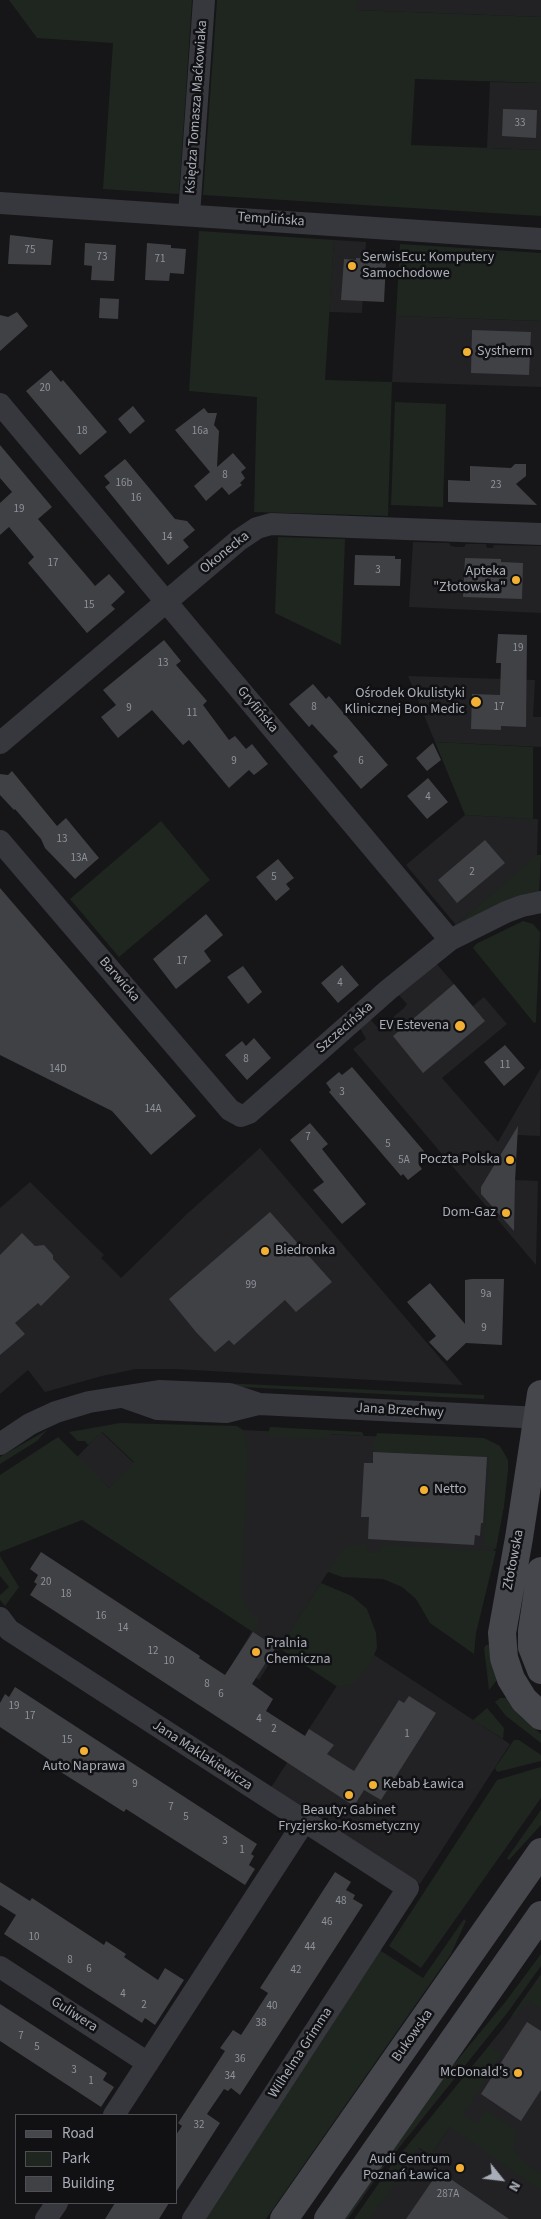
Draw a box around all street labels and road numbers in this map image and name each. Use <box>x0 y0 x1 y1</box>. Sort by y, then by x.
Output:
street label: Księdza Tomasza Maćkowiaka <box>183 20 211 194</box>
street label: Templińska <box>237 209 305 231</box>
street label: Okonecka <box>197 528 253 578</box>
street label: Gryfińska <box>233 683 281 737</box>
street label: Barwicka <box>95 954 143 1006</box>
street label: Szczecińska <box>313 999 377 1057</box>
street label: Jana Brzechwy <box>356 1400 444 1422</box>
street label: Złotowska <box>500 1528 528 1592</box>
street label: Jana Maklakiewicza <box>149 1717 255 1795</box>
street label: Guliwera <box>48 1994 100 2036</box>
street label: Wilhelma Grimma <box>265 2004 337 2102</box>
street label: Bukowska <box>389 2007 437 2065</box>

